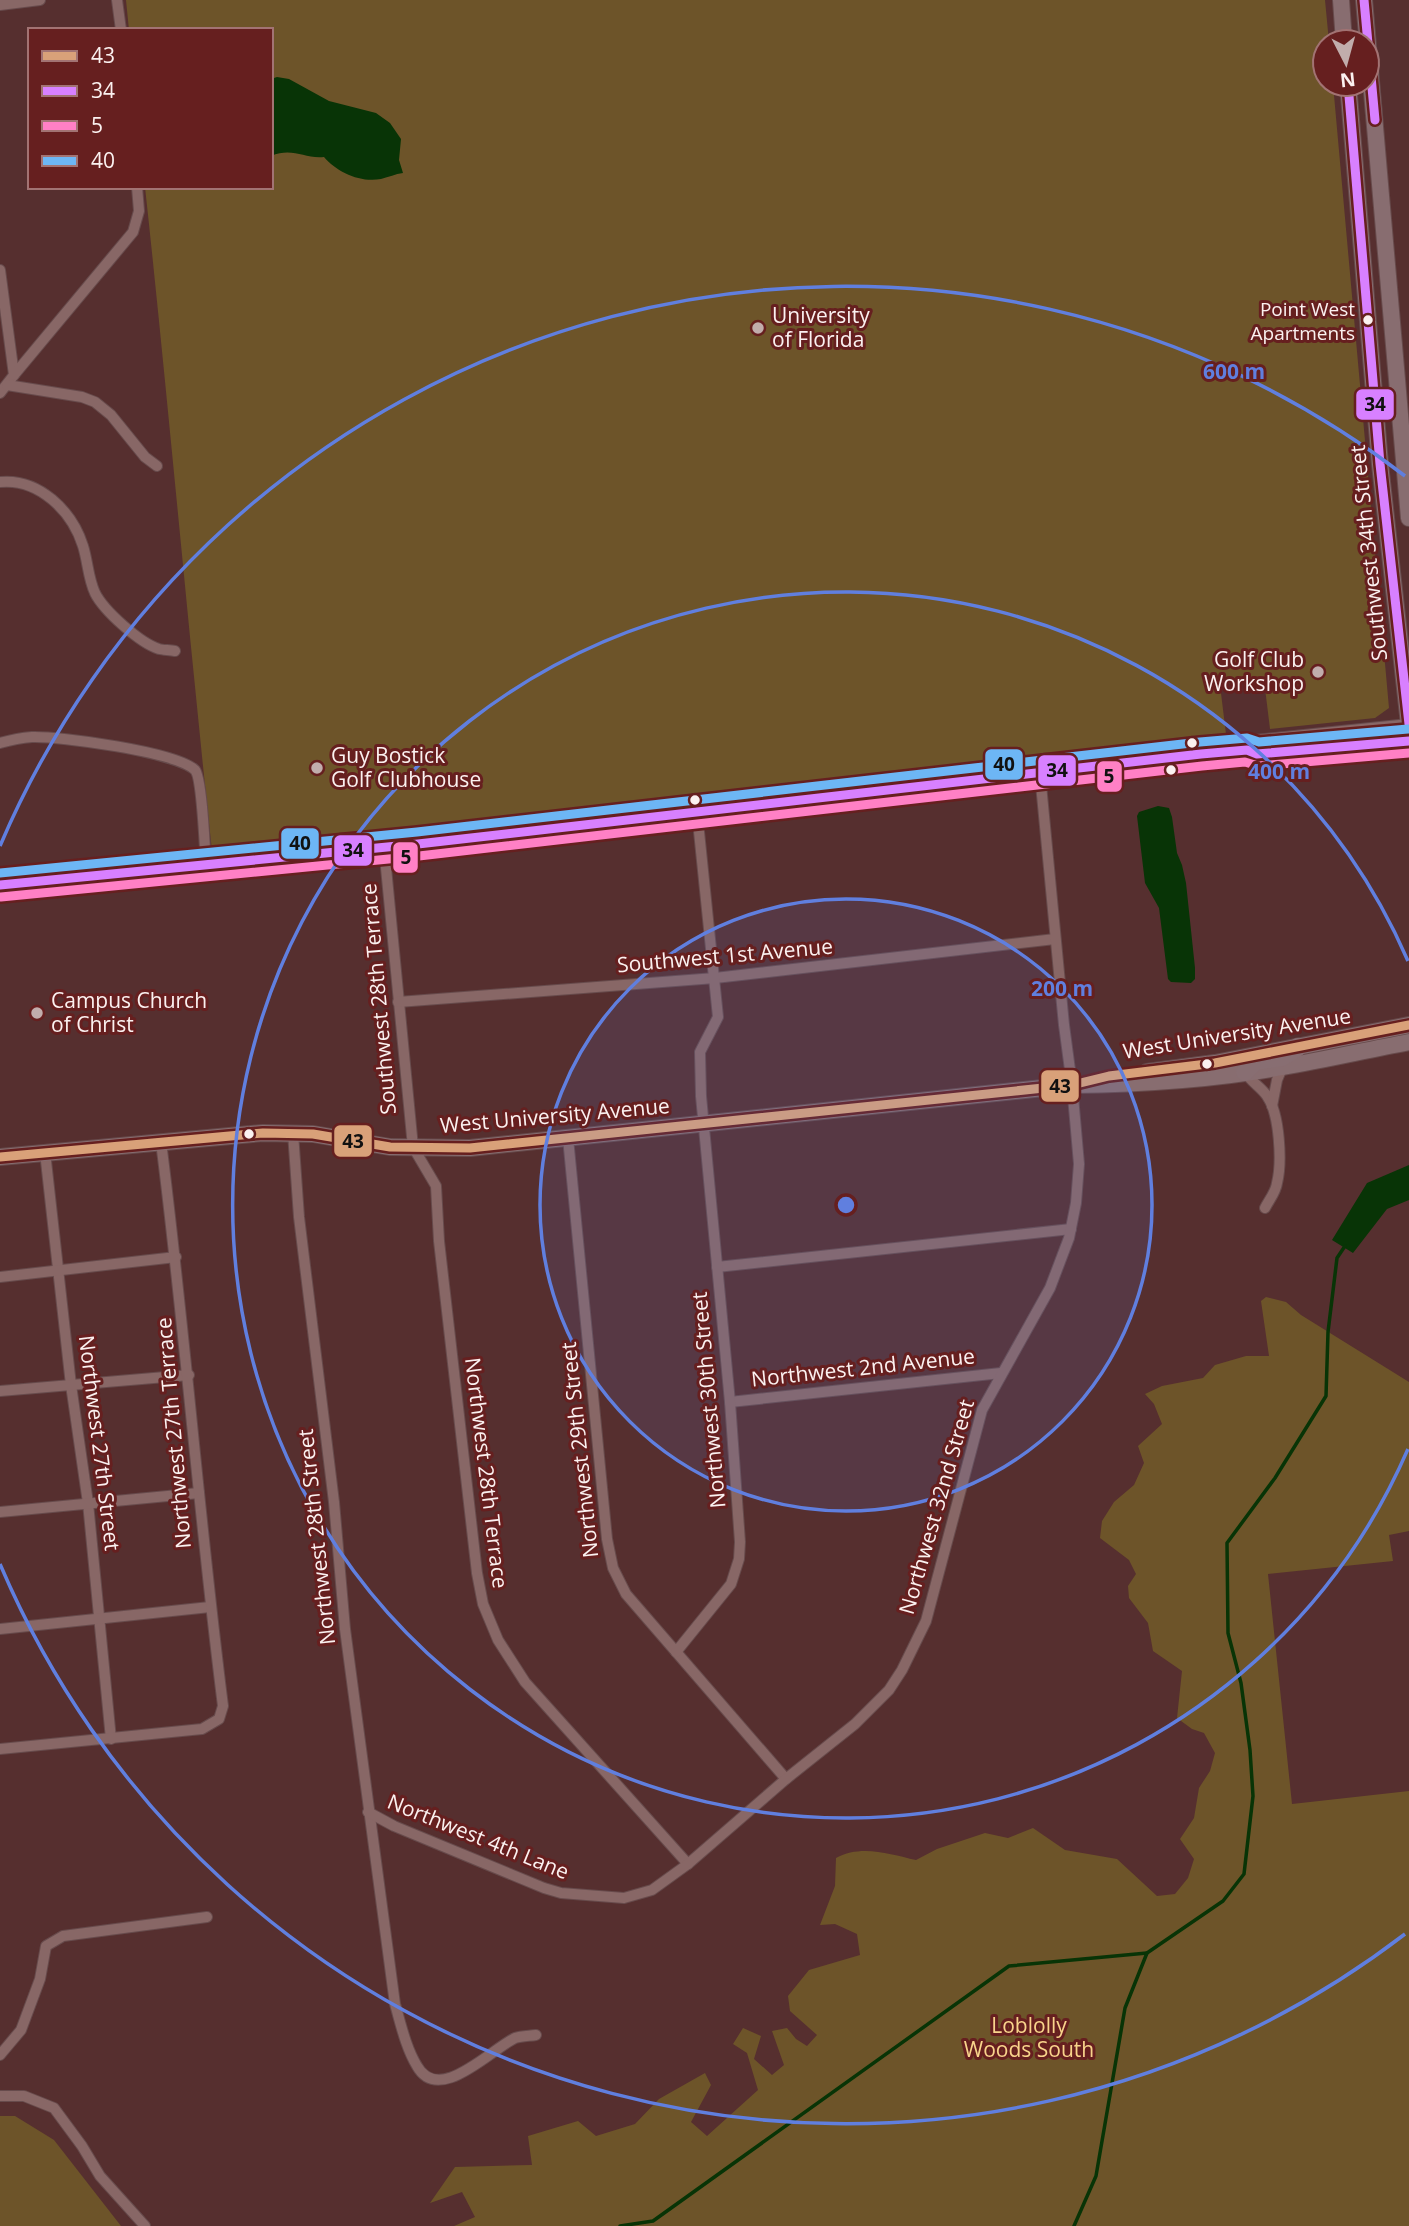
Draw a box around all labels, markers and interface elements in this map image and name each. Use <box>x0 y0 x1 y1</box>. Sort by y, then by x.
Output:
legend <box>28 28 273 189</box>
north arrow <box>1311 28 1381 98</box>
text: 43 <box>91 41 115 69</box>
text: N <box>1339 66 1357 94</box>
text: 34 <box>91 76 115 104</box>
text: 5 <box>91 111 103 139</box>
text: 40 <box>91 146 115 174</box>
place label: Point West Apartments <box>1251 296 1355 346</box>
place label: University of Florida <box>772 301 870 353</box>
marker: Point West Apartments <box>1361 313 1375 327</box>
marker: University of Florida <box>750 320 766 336</box>
text: 600 m <box>1203 357 1265 385</box>
line badge: 34 <box>1355 388 1395 421</box>
text: 34 <box>1364 391 1386 417</box>
street label: Southwest 34th Street <box>1343 444 1393 662</box>
place label: Golf Club Workshop <box>1204 645 1304 697</box>
marker: Golf Club Workshop <box>1310 664 1326 680</box>
unlabelled marker <box>1185 736 1199 750</box>
place label: Guy Bostick Golf Clubhouse <box>331 741 481 793</box>
line badge: 40 <box>984 748 1024 781</box>
text: 40 <box>993 751 1015 777</box>
line badge: 34 <box>1037 754 1077 787</box>
text: 34 <box>1046 757 1068 783</box>
text: 400 m <box>1248 757 1310 785</box>
marker: Guy Bostick Golf Clubhouse <box>309 760 325 776</box>
line badge: 5 <box>1096 760 1123 793</box>
text: 5 <box>1104 763 1114 789</box>
unlabelled marker <box>1164 763 1178 777</box>
unlabelled marker <box>688 793 702 807</box>
line badge: 40 <box>280 827 320 860</box>
text: 40 <box>289 830 311 856</box>
line badge: 34 <box>333 834 373 867</box>
text: 34 <box>342 837 364 863</box>
line badge: 5 <box>392 841 419 874</box>
text: 5 <box>401 844 411 870</box>
street label: Southwest 28th Terrace <box>354 882 402 1116</box>
street label: Southwest 1st Avenue <box>616 932 834 978</box>
text: 200 m <box>1031 974 1093 1002</box>
place label: Campus Church of Christ <box>51 986 207 1038</box>
street label: West University Avenue <box>1121 1001 1353 1065</box>
marker: Campus Church of Christ <box>29 1005 45 1021</box>
unlabelled marker <box>1200 1057 1214 1071</box>
line badge: 43 <box>1040 1069 1080 1103</box>
text: 43 <box>1049 1073 1071 1099</box>
street label: West University Avenue <box>439 1091 671 1139</box>
line badge: 43 <box>333 1124 373 1158</box>
unlabelled marker <box>242 1127 256 1141</box>
text: 43 <box>342 1128 364 1154</box>
centre of rings <box>834 1193 858 1217</box>
street label: Northwest 30th Street <box>685 1291 731 1509</box>
street label: Northwest 27th Terrace <box>149 1316 197 1550</box>
street label: Northwest 27th Street <box>73 1334 127 1552</box>
street label: Northwest 29th Street <box>554 1341 604 1559</box>
street label: Northwest 2nd Avenue <box>750 1341 976 1393</box>
street label: Northwest 28th Terrace <box>459 1356 515 1590</box>
street label: Northwest 32nd Street <box>892 1396 980 1617</box>
street label: Northwest 28th Street <box>291 1428 341 1646</box>
street label: Northwest 4th Lane <box>383 1787 573 1885</box>
park label: Loblolly Woods South <box>964 2011 1094 2063</box>

